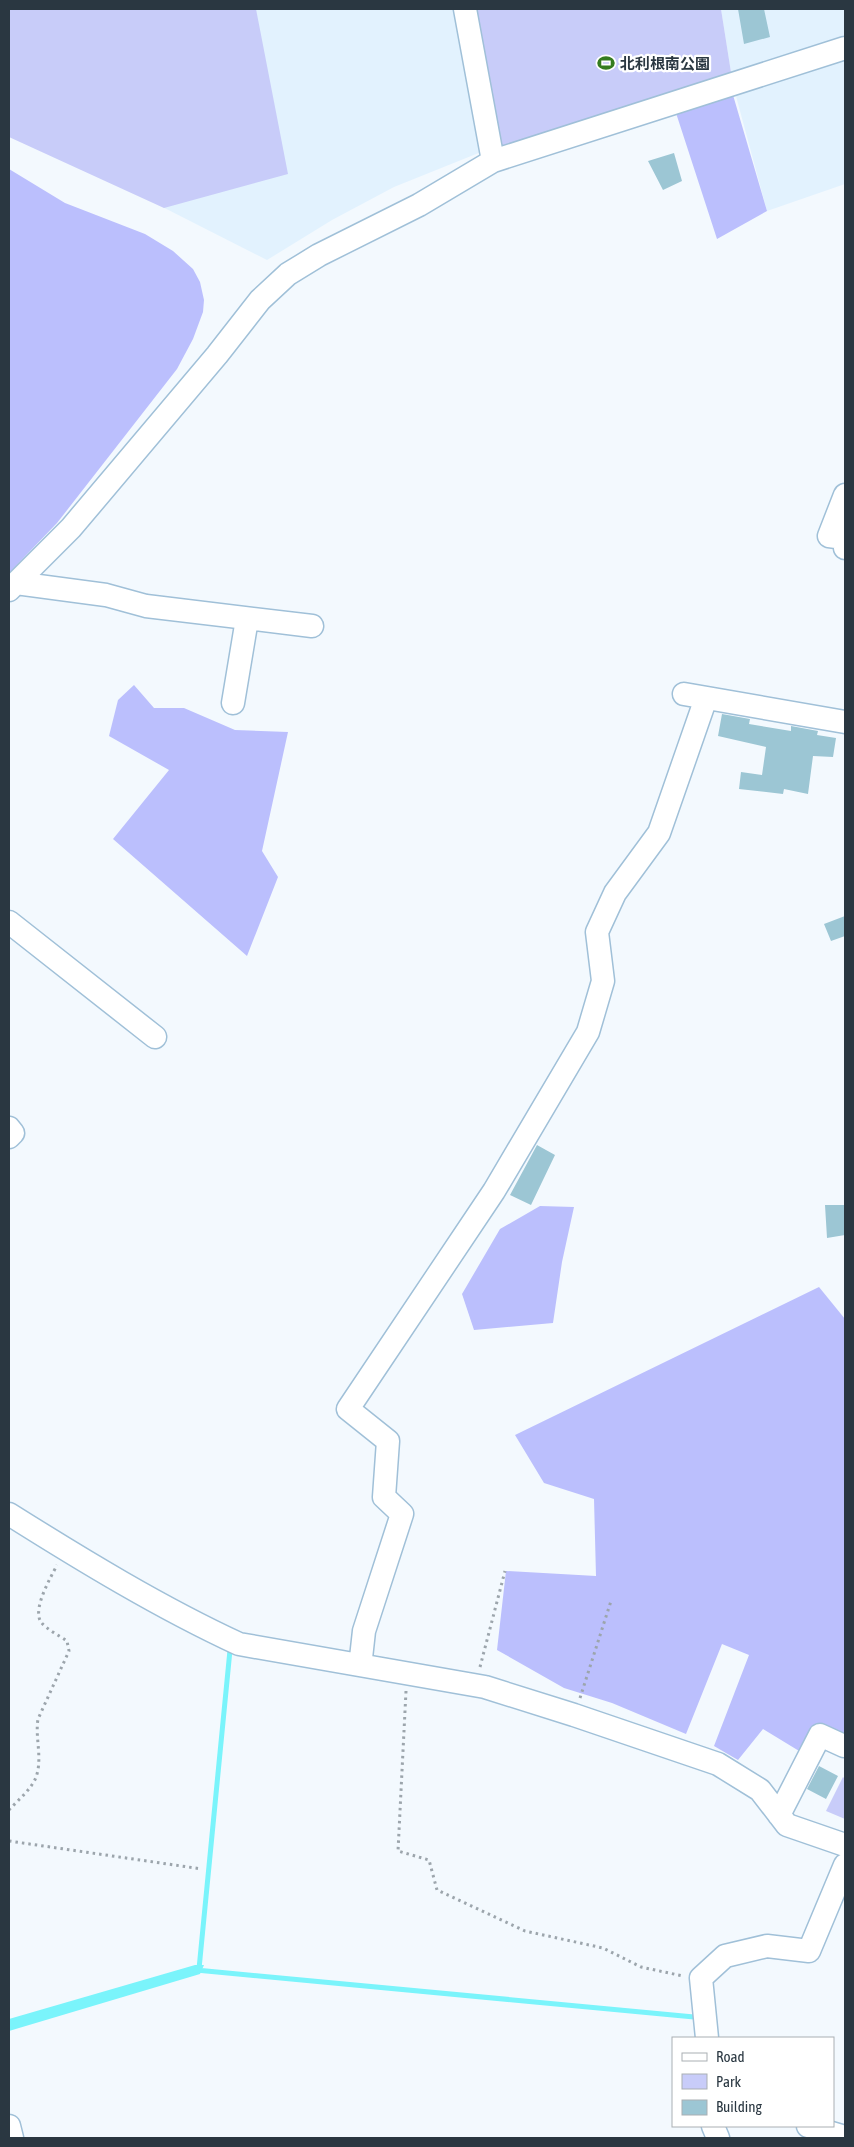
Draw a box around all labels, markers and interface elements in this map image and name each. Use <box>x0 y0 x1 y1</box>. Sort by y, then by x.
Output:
sports icon: 北利根南公園 <box>596 53 616 73</box>
place label: 北利根南公園 <box>620 55 710 72</box>
legend <box>672 2037 834 2127</box>
text: Road <box>716 2048 745 2065</box>
text: Park <box>716 2073 741 2090</box>
text: Building <box>716 2098 762 2115</box>

